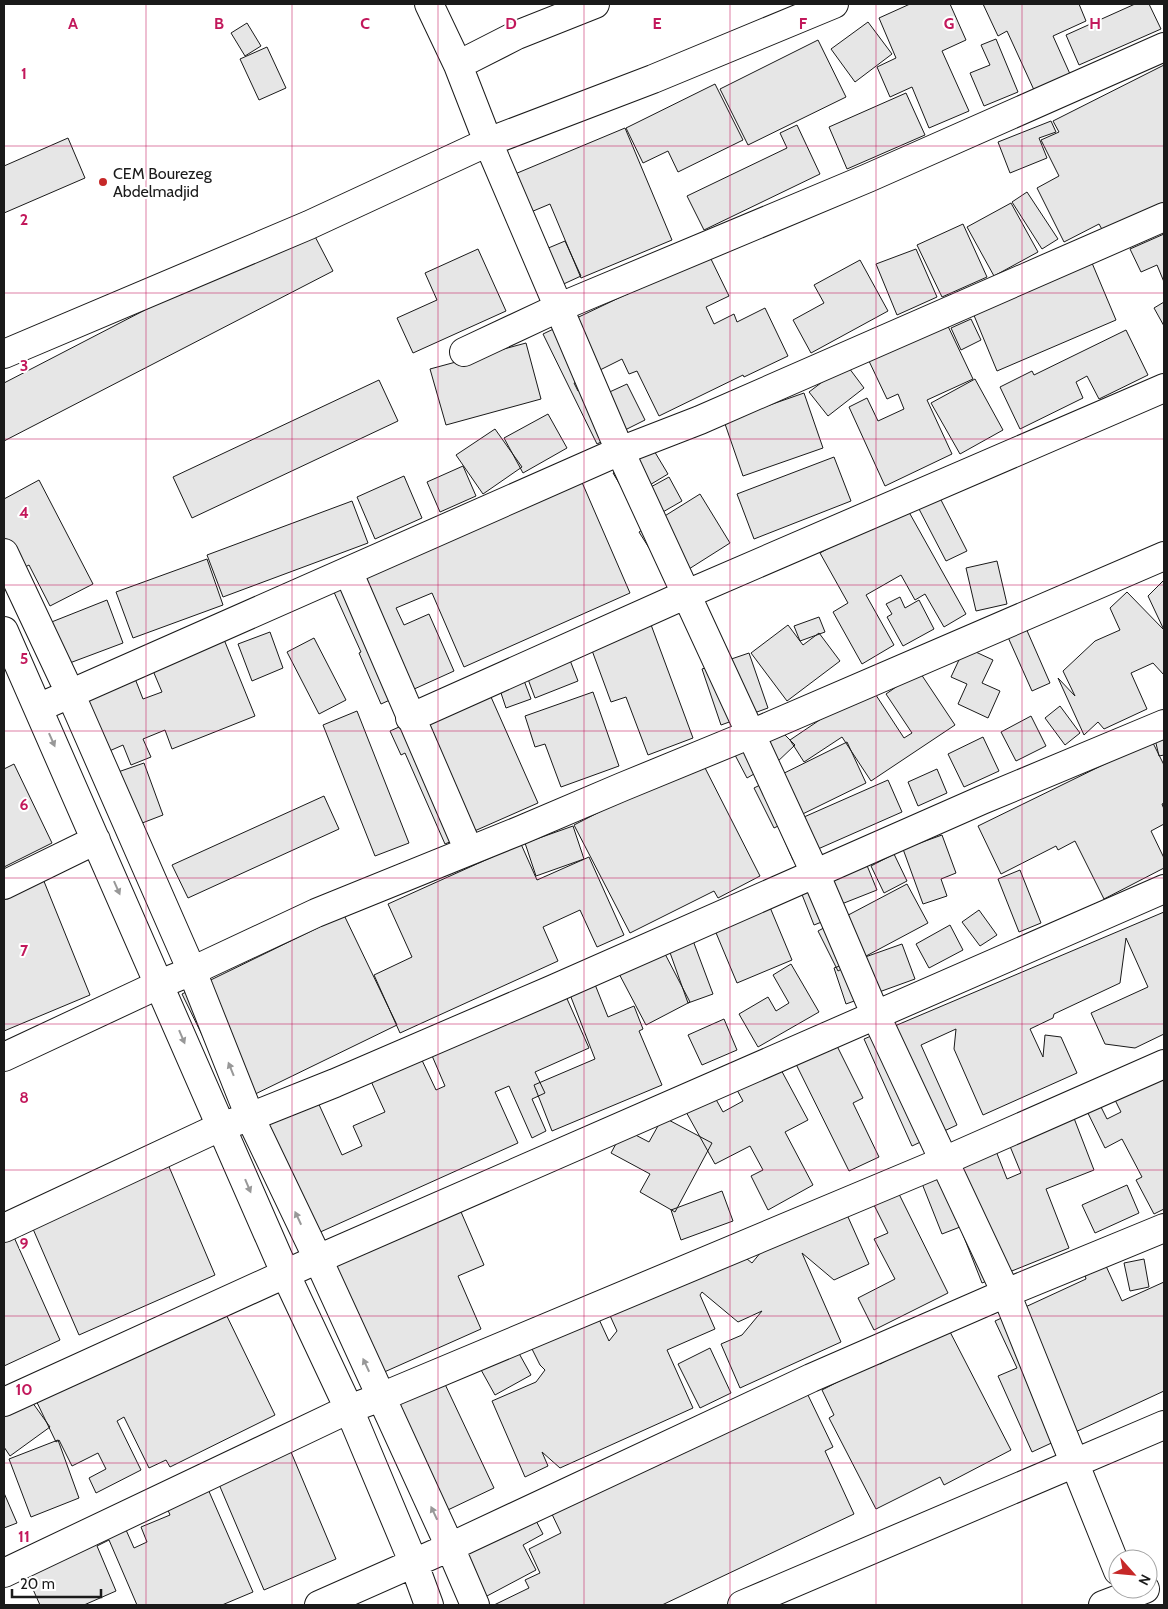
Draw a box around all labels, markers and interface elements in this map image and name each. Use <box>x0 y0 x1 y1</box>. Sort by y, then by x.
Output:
text: A <box>68 14 78 33</box>
text: B <box>214 14 224 33</box>
text: C <box>360 14 370 33</box>
text: D <box>505 14 517 33</box>
text: E <box>652 14 662 33</box>
text: F <box>799 14 808 33</box>
text: G <box>944 14 954 33</box>
text: H <box>1089 14 1101 33</box>
text: 1 <box>21 64 27 83</box>
place label: CEM Bourezeg Abdelmadjid <box>113 164 213 201</box>
marker: CEM Bourezeg Abdelmadjid <box>97 176 109 188</box>
text: 2 <box>20 210 28 229</box>
text: 3 <box>20 356 28 375</box>
text: 4 <box>19 503 29 522</box>
text: 5 <box>20 649 28 668</box>
one-way arrow <box>48 733 56 747</box>
text: 6 <box>20 795 29 814</box>
one-way arrow <box>114 881 122 895</box>
text: 7 <box>20 941 29 960</box>
one-way arrow <box>179 1030 187 1044</box>
one-way arrow <box>227 1062 234 1077</box>
text: 8 <box>19 1088 29 1107</box>
one-way arrow <box>244 1179 252 1193</box>
one-way arrow <box>294 1210 302 1225</box>
text: 9 <box>20 1234 29 1253</box>
one-way arrow <box>362 1358 370 1372</box>
text: 10 <box>15 1380 33 1399</box>
one-way arrow <box>430 1506 438 1520</box>
text: 11 <box>18 1527 30 1546</box>
north arrow <box>1108 1549 1158 1599</box>
scale bar <box>12 1566 101 1598</box>
text: N <box>1134 1571 1155 1588</box>
text: 20 m <box>20 1575 55 1593</box>

